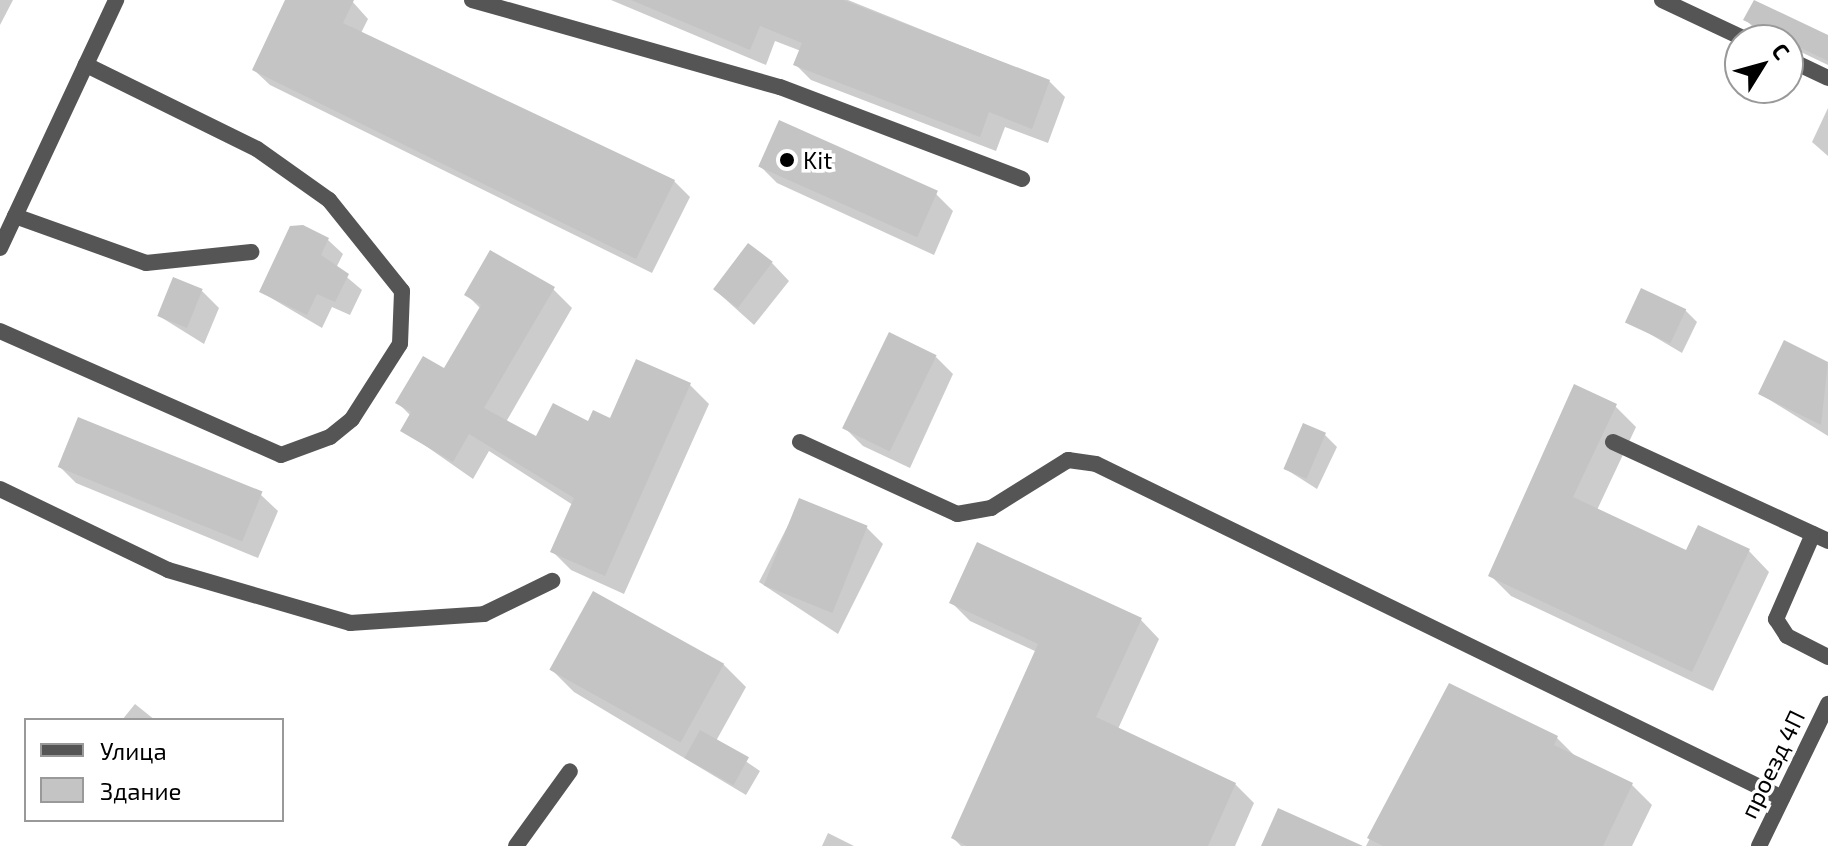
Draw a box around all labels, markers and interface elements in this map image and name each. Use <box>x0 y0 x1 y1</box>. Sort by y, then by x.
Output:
north arrow <box>1724 24 1804 104</box>
text: С <box>1767 38 1796 64</box>
place label: Kit <box>803 146 832 174</box>
marker: Kit <box>778 151 796 169</box>
street label: проезд 4П <box>1734 705 1810 823</box>
legend <box>24 718 284 822</box>
text: Улица <box>100 736 167 765</box>
text: Здание <box>100 776 182 805</box>

